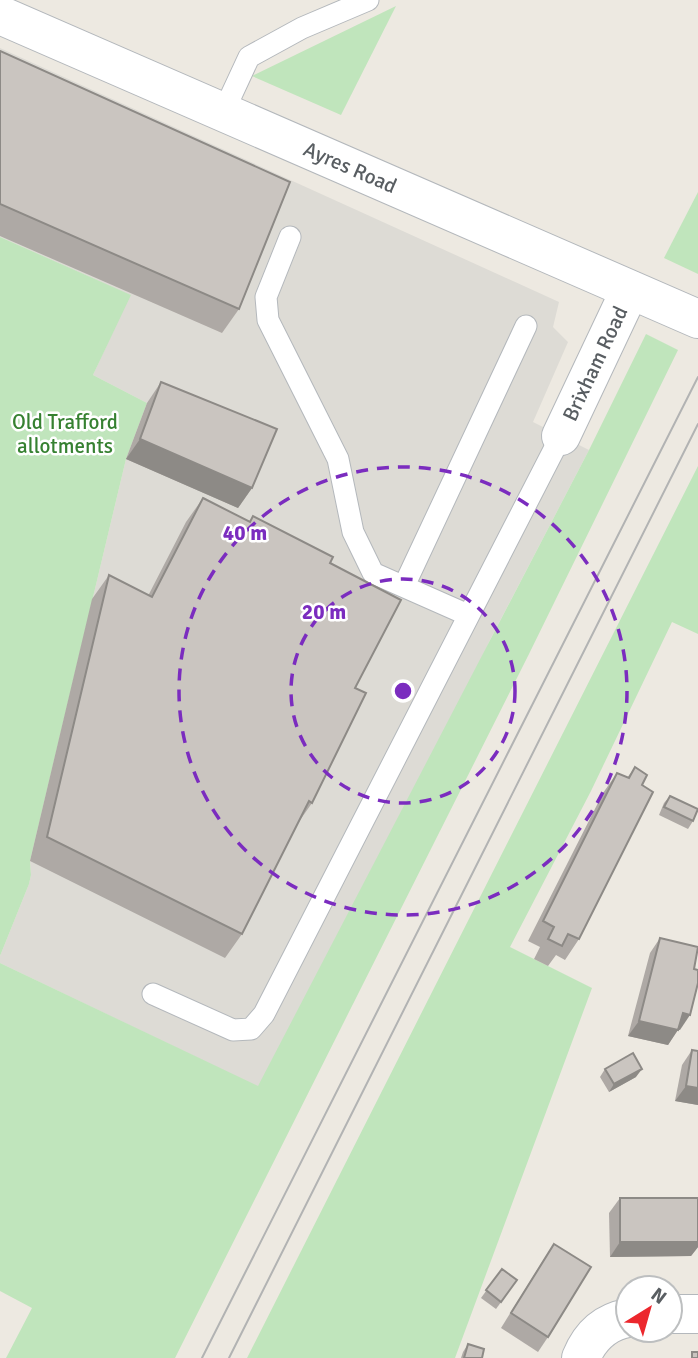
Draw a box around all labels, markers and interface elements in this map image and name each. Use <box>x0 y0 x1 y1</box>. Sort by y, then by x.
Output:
street label: Ayres Road <box>300 136 401 199</box>
street label: Brixham Road <box>557 302 633 425</box>
park label: Old Trafford allotments <box>12 409 118 459</box>
text: 40 m <box>223 520 267 546</box>
text: 20 m <box>302 599 346 625</box>
centre of rings <box>391 679 415 703</box>
north arrow <box>614 1274 684 1344</box>
text: N <box>646 1283 671 1310</box>

